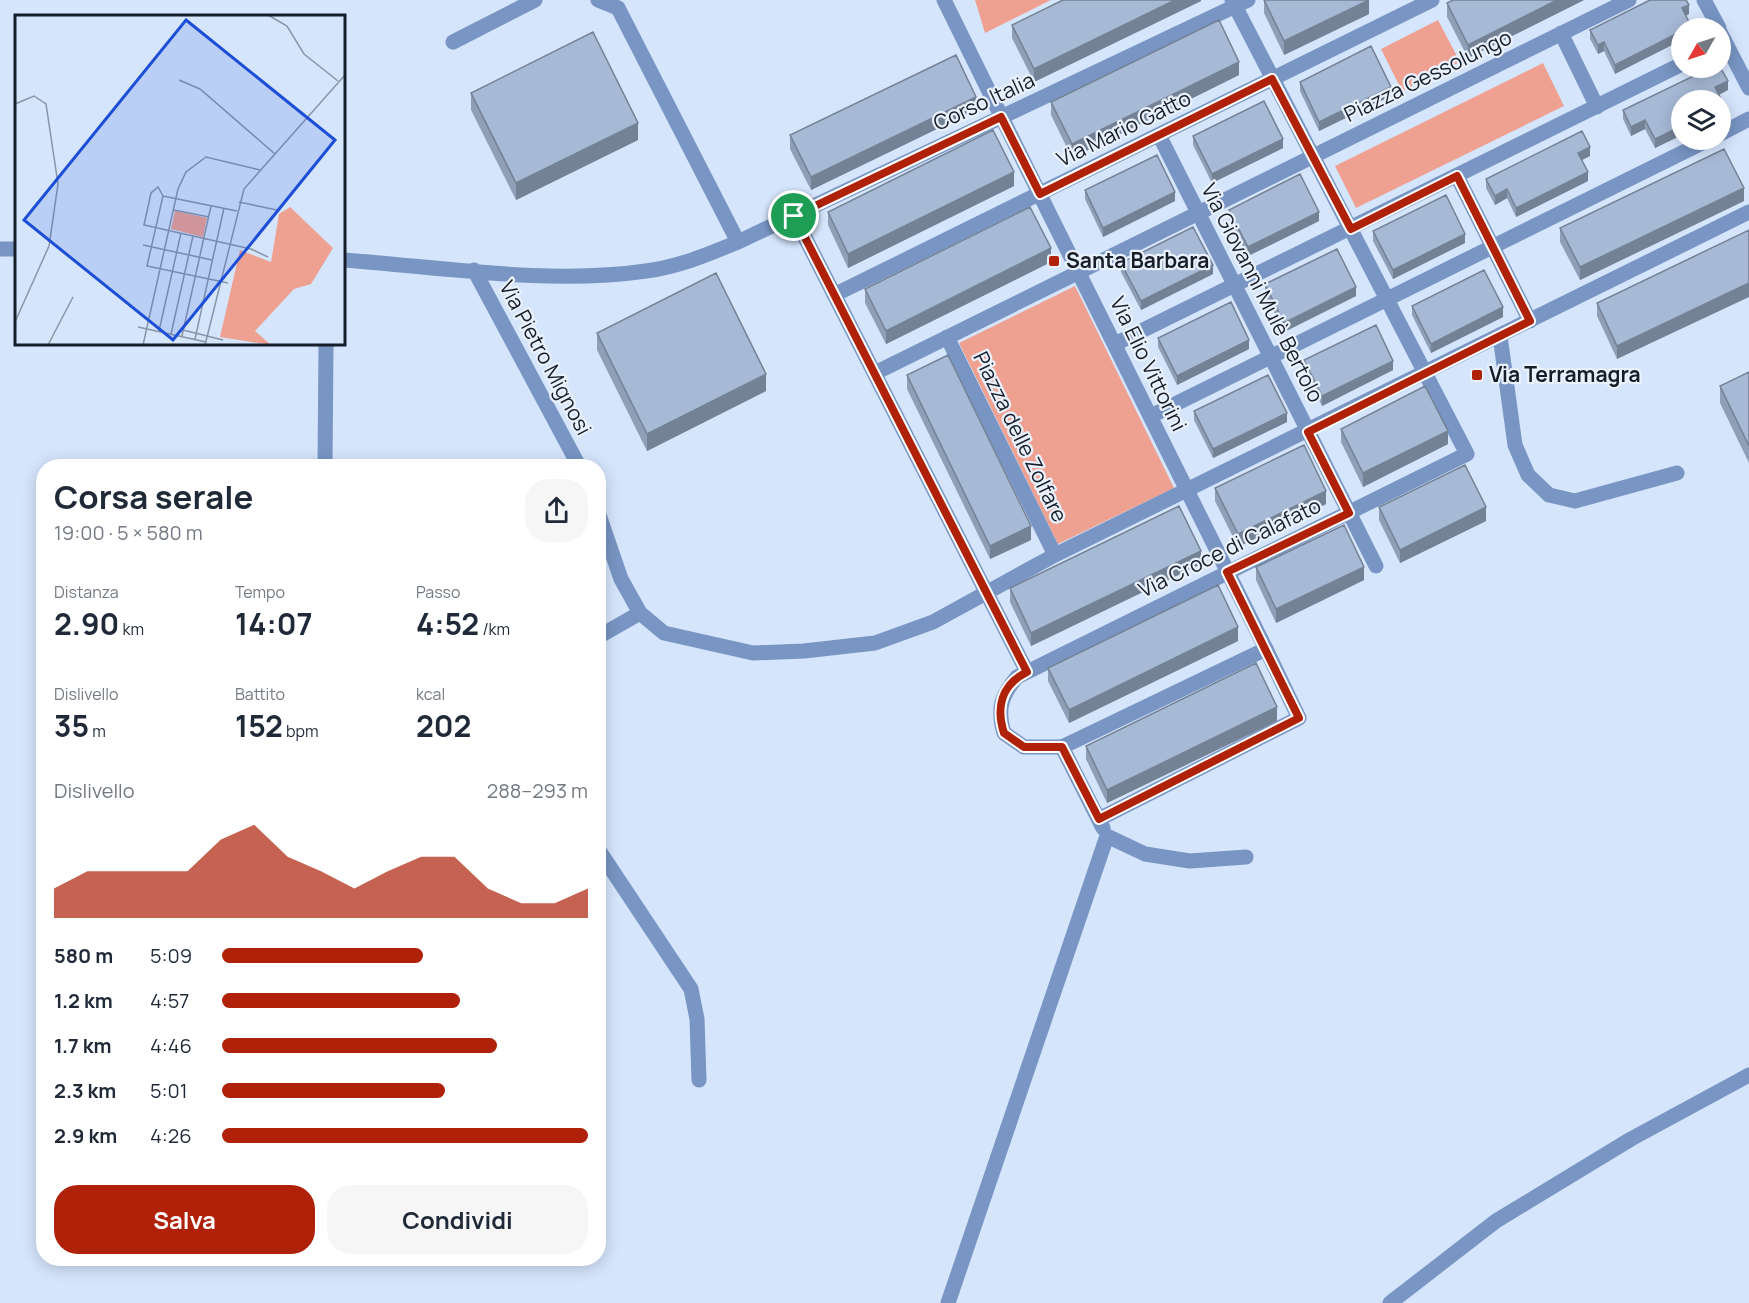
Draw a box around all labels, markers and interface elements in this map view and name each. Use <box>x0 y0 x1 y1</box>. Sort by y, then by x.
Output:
inset map <box>15 15 345 345</box>
north arrow <box>1671 18 1731 78</box>
map controls <box>1671 18 1731 150</box>
street label: Piazza Gessolungo <box>1339 22 1516 128</box>
street label: Corso Italia <box>928 65 1039 137</box>
street label: Via Mario Gatto <box>1052 84 1195 173</box>
button: layers <box>1671 90 1731 150</box>
street label: Via Giovanni Mulè Bertolo <box>1195 178 1330 407</box>
pin <box>768 190 819 241</box>
icon: arrive <box>777 199 810 232</box>
place label: Santa Barbara <box>1066 246 1209 274</box>
marker: Santa Barbara <box>1047 254 1061 268</box>
street label: Via Pietro Mignosi <box>493 276 598 440</box>
street label: Via Elio Vittorini <box>1104 292 1194 436</box>
street label: Piazza delle Zolfare <box>967 347 1074 526</box>
place label: Via Terramagra <box>1489 360 1641 388</box>
marker: Via Terramagra <box>1470 368 1484 382</box>
text: Corsa serale <box>54 474 253 519</box>
button: share <box>525 479 588 542</box>
street label: Via Croce di Calafato <box>1134 491 1325 603</box>
text: 19:00 · 5 × 580 m <box>54 519 203 546</box>
text: Distanza <box>54 581 119 603</box>
text: Tempo <box>235 581 285 603</box>
text: Passo <box>416 581 460 603</box>
text: 2.90 <box>54 603 119 644</box>
text: 14:07 <box>235 603 312 644</box>
text: 4:52 <box>416 603 479 644</box>
text: km <box>119 618 144 640</box>
text: /km <box>479 618 510 640</box>
text: Dislivello <box>54 683 118 705</box>
text: Battito <box>235 683 285 705</box>
text: kcal <box>416 683 445 705</box>
text: 35 <box>54 705 89 746</box>
text: 152 <box>235 705 283 746</box>
text: 202 <box>416 705 471 746</box>
text: m <box>89 720 106 742</box>
text: bpm <box>283 720 319 742</box>
text: Dislivello <box>54 777 135 804</box>
text: 288–293 m <box>487 777 588 804</box>
text: 580 m <box>54 942 113 969</box>
text: 5:09 <box>150 942 192 969</box>
text: 1.2 km <box>54 987 113 1014</box>
text: 4:57 <box>150 987 189 1014</box>
text: 1.7 km <box>54 1032 111 1059</box>
text: 4:46 <box>150 1032 192 1059</box>
text: 2.3 km <box>54 1077 116 1104</box>
text: 5:01 <box>150 1077 188 1104</box>
text: 2.9 km <box>54 1122 117 1149</box>
text: 4:26 <box>150 1122 192 1149</box>
button: Salva <box>54 1185 315 1254</box>
button: Condividi <box>327 1185 588 1254</box>

